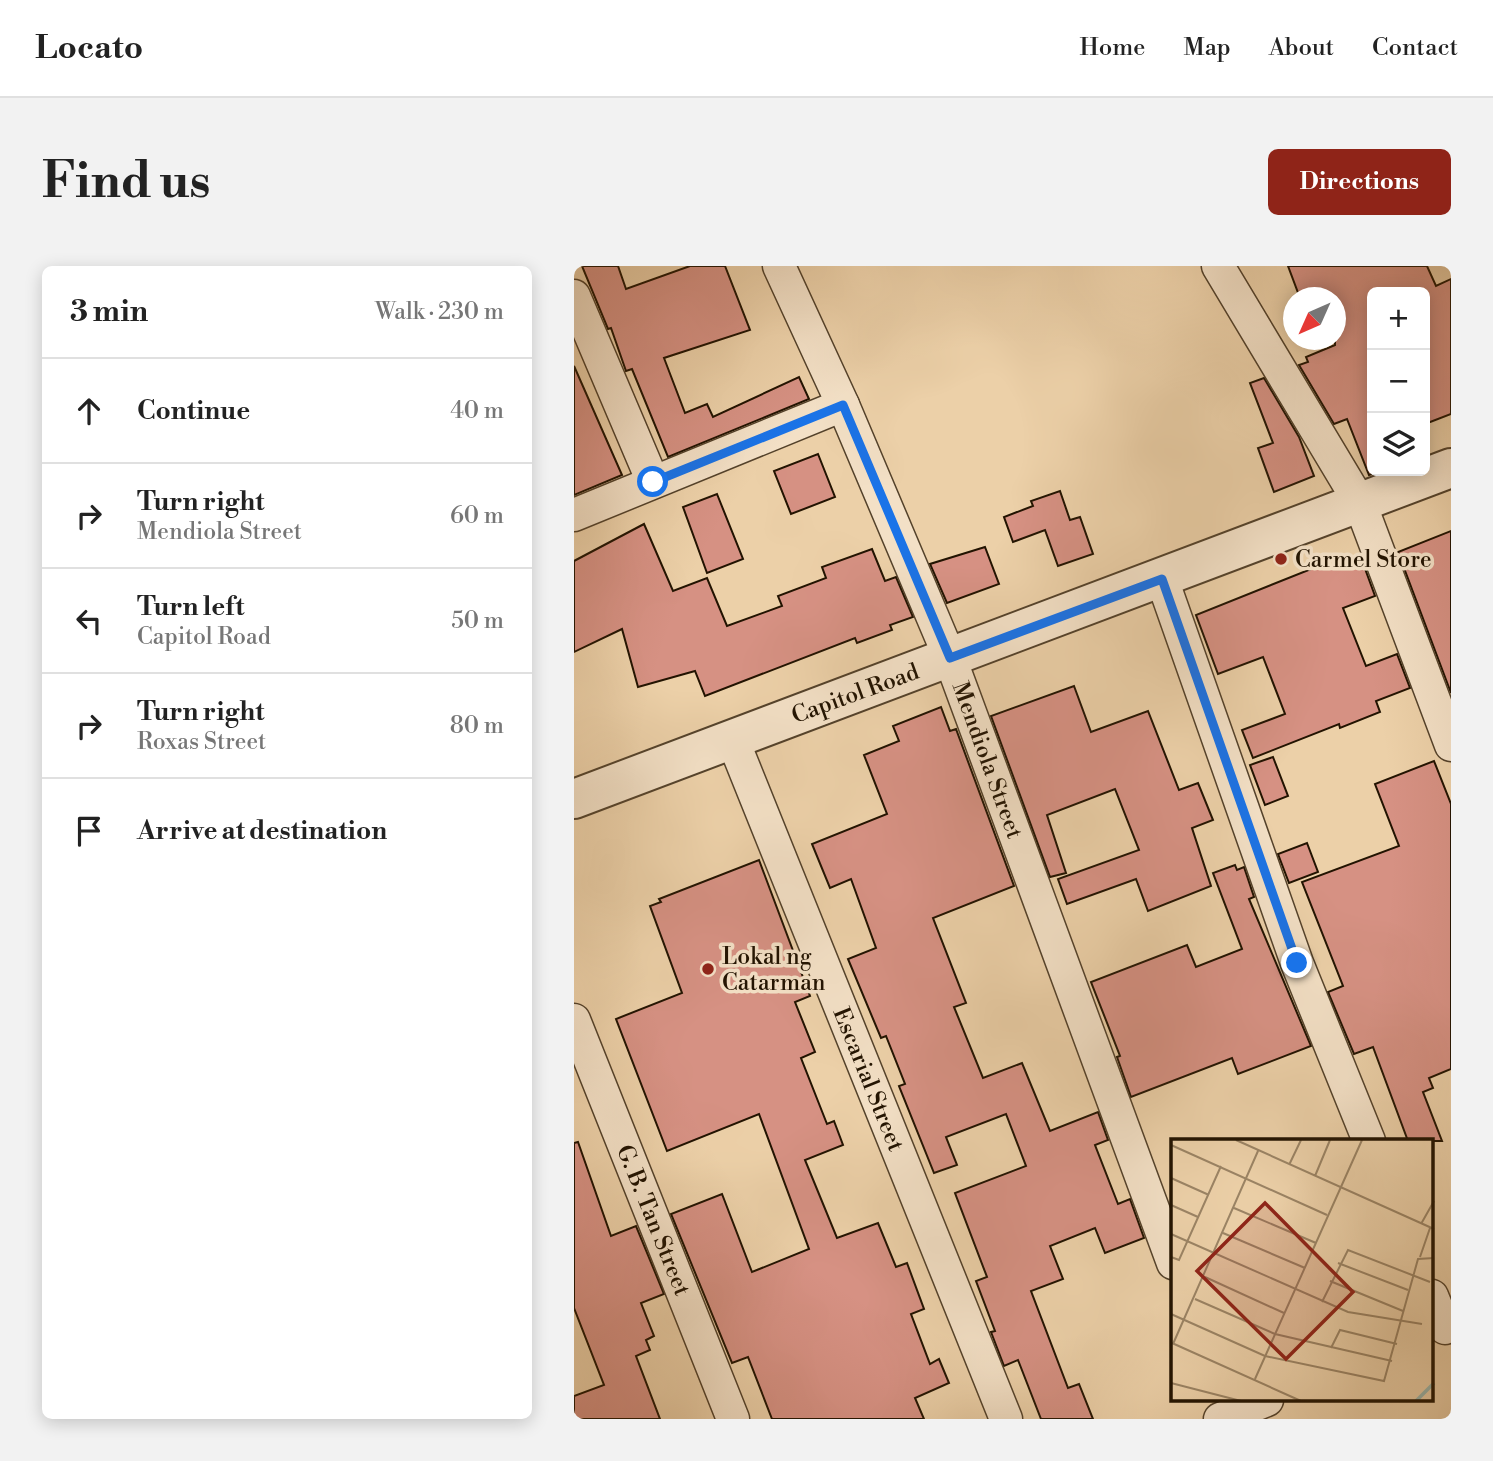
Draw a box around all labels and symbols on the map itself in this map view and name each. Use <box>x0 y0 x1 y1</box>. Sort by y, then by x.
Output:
north arrow <box>1283 287 1346 350</box>
route start <box>637 466 668 497</box>
place label: Carmel Store <box>1295 546 1432 574</box>
marker: Carmel Store <box>1273 551 1289 567</box>
street label: Capitol Road <box>788 658 923 730</box>
street label: Mendiola Street <box>946 678 1028 843</box>
place label: Lokal ng Catarman <box>722 943 826 997</box>
route end <box>1281 947 1312 978</box>
marker: Lokal ng Catarman <box>700 961 716 977</box>
street label: Escarial Street <box>826 1003 910 1155</box>
inset map <box>1171 1139 1434 1402</box>
street label: G. B. Tan Street <box>610 1141 696 1300</box>

